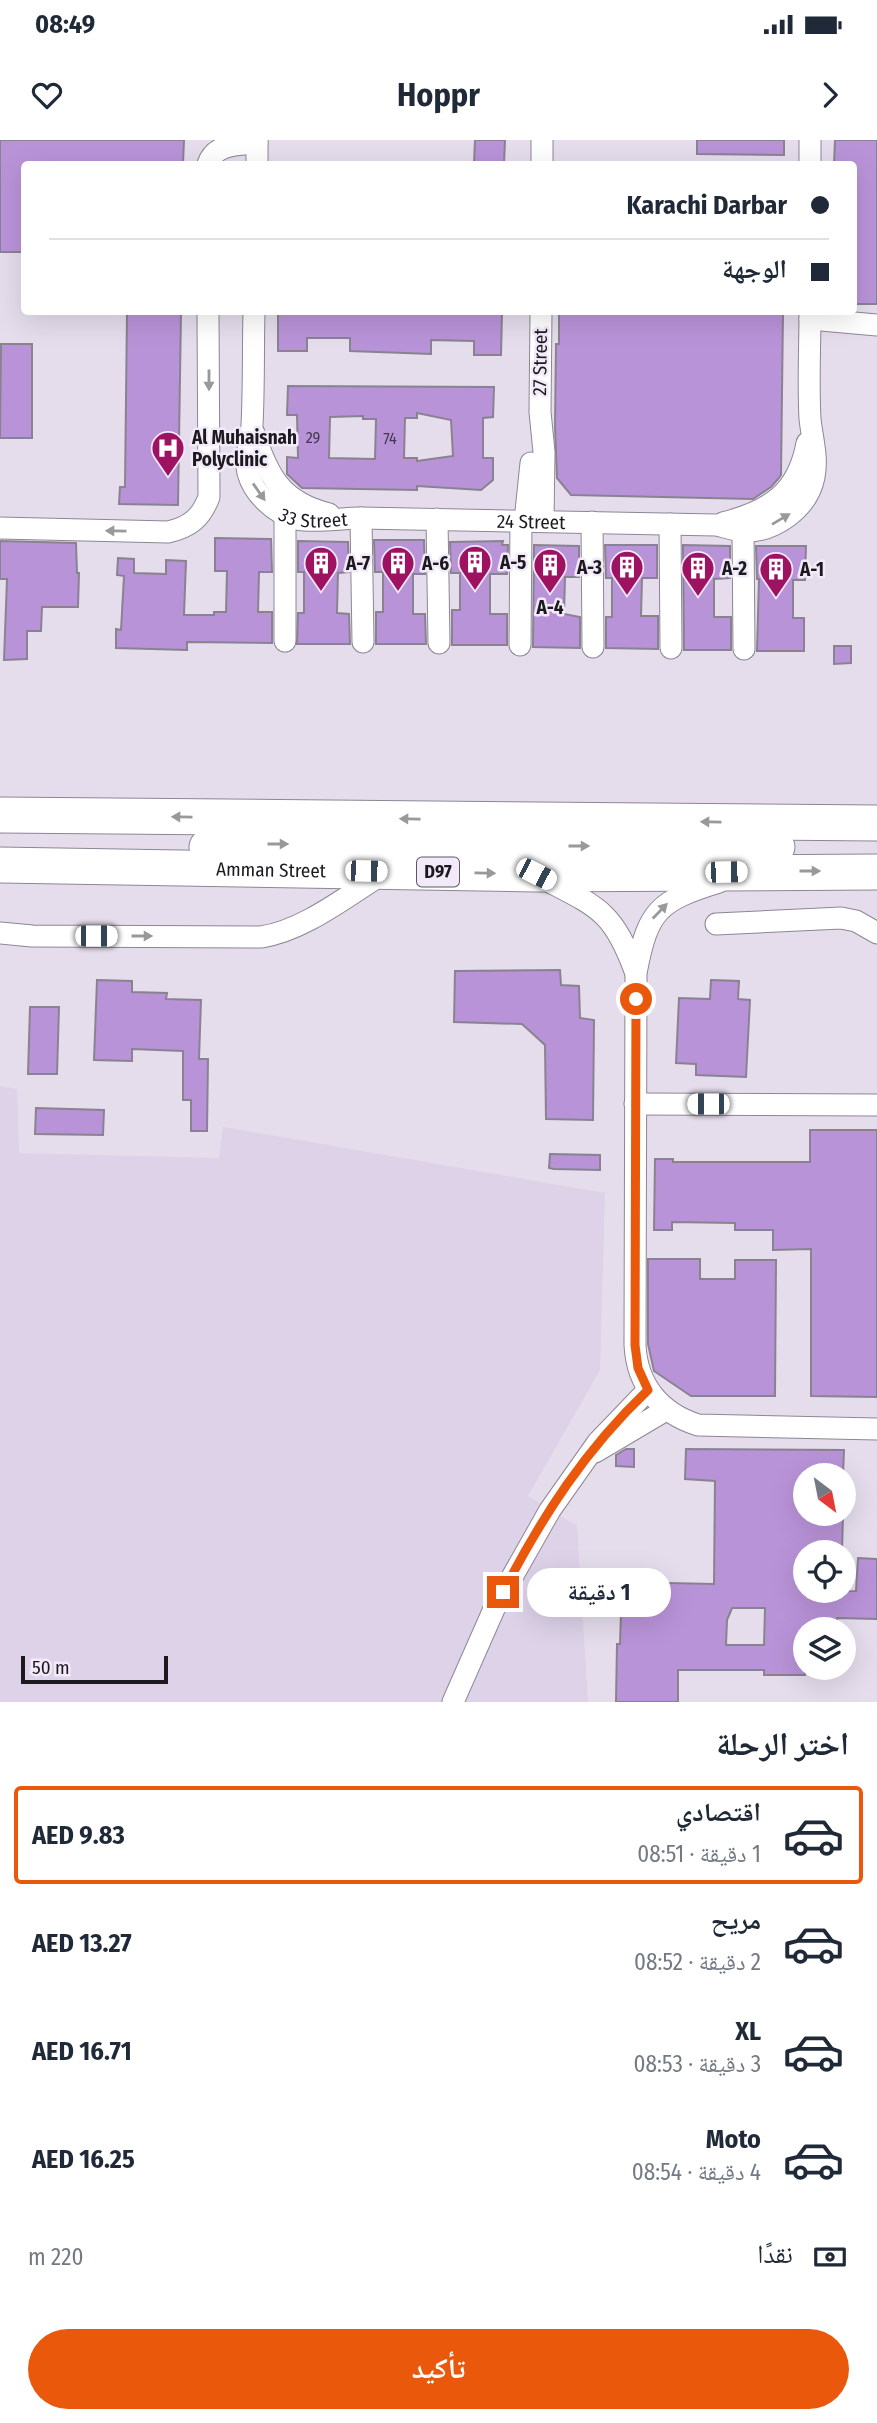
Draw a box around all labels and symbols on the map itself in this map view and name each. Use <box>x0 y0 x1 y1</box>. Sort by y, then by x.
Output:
street label: 27 Street <box>528 327 552 396</box>
one-way arrow <box>203 369 215 391</box>
place label: Al Muhaisnah Polyclinic <box>191 426 297 471</box>
house number: 29 <box>306 428 321 447</box>
hospital icon: Al Muhaisnah Polyclinic <box>149 429 187 478</box>
house number: 74 <box>383 429 397 448</box>
one-way arrow <box>253 482 266 502</box>
street label: 33 Street <box>275 502 349 532</box>
street label: 24 Street <box>497 509 566 534</box>
one-way arrow <box>772 513 791 525</box>
one-way arrow <box>104 525 126 537</box>
building icon: A-5 <box>456 543 494 592</box>
building icon: A-7 <box>302 544 340 593</box>
building icon: A-6 <box>379 544 417 593</box>
building icon: A-4 <box>531 546 569 595</box>
building icon: A-3 <box>608 548 646 597</box>
building icon: A-2 <box>679 549 717 598</box>
building icon: A-1 <box>757 550 795 599</box>
place label: A-5 <box>499 551 526 574</box>
place label: A-7 <box>345 552 370 575</box>
place label: A-6 <box>421 552 449 575</box>
place label: A-3 <box>576 556 602 579</box>
place label: A-2 <box>721 557 747 580</box>
place label: A-1 <box>799 558 824 581</box>
place label: A-4 <box>536 596 564 619</box>
one-way arrow <box>171 811 193 823</box>
one-way arrow <box>399 813 421 825</box>
one-way arrow <box>700 816 722 828</box>
one-way arrow <box>268 838 290 850</box>
one-way arrow <box>569 840 591 852</box>
car <box>513 855 560 893</box>
street label: Amman Street <box>216 857 327 882</box>
road number: D97 <box>417 858 459 886</box>
car <box>345 860 388 882</box>
car <box>705 861 748 883</box>
one-way arrow <box>799 865 821 877</box>
one-way arrow <box>474 867 496 879</box>
one-way arrow <box>652 902 668 920</box>
car <box>76 926 118 947</box>
one-way arrow <box>131 930 153 942</box>
route start <box>620 983 652 1015</box>
car <box>688 1094 730 1115</box>
north arrow <box>793 1463 856 1526</box>
callout: 1 دقيقة <box>528 1568 671 1616</box>
route end <box>487 1576 519 1608</box>
scale bar <box>21 1653 168 1685</box>

